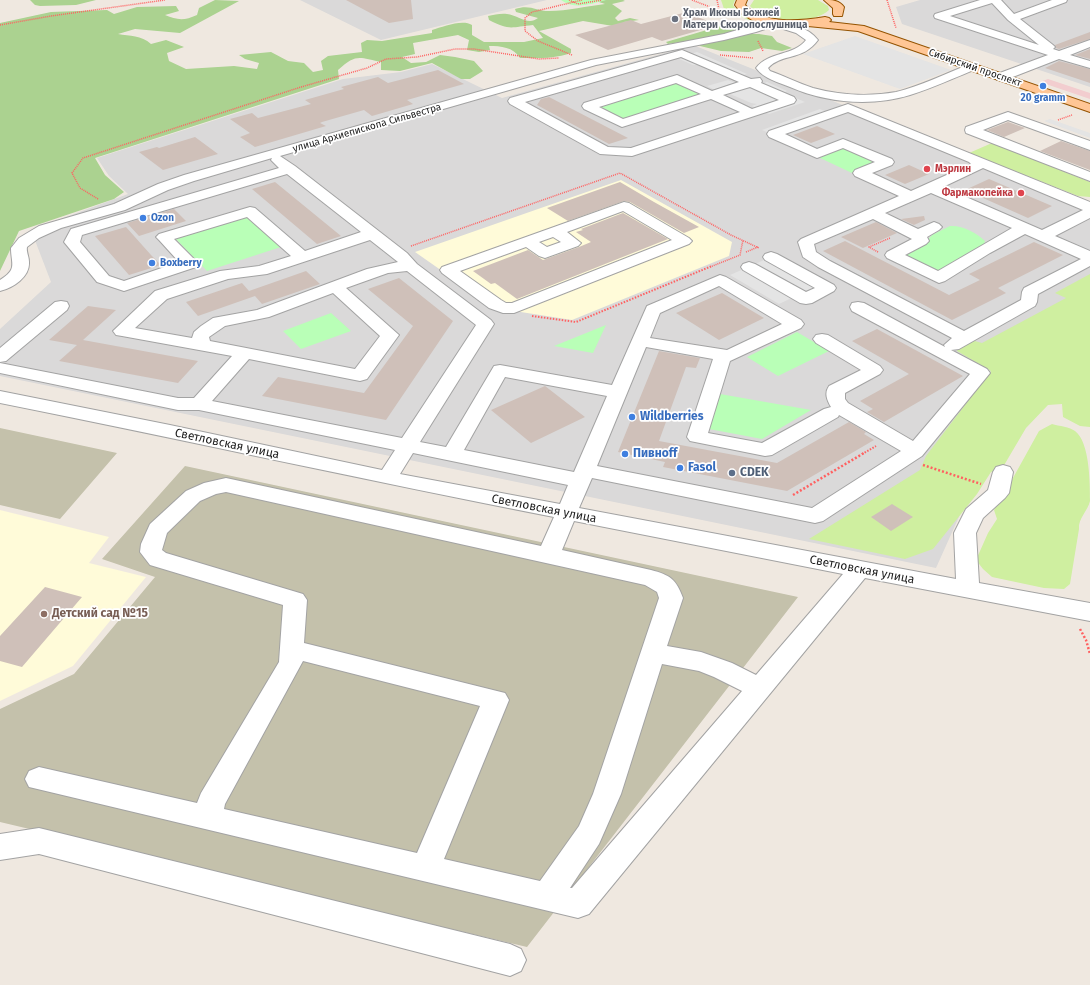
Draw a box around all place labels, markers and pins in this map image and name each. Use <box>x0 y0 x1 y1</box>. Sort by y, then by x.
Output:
place label: Храм Иконы Божией Матери Скоропослушница <box>683 7 807 30</box>
marker: Храм Иконы Божией Матери Скоропослушница <box>670 14 680 24</box>
marker: 20 gramm <box>1038 81 1048 91</box>
place label: 20 gramm <box>1021 92 1065 104</box>
place label: Мэрлин <box>935 163 971 175</box>
marker: Мэрлин <box>922 164 932 174</box>
place label: Фармакопейка <box>942 187 1013 199</box>
marker: Фармакопейка <box>1016 188 1026 198</box>
place label: Ozon <box>151 212 174 224</box>
marker: Ozon <box>138 213 148 223</box>
place label: Boxberry <box>160 257 202 269</box>
marker: Boxberry <box>147 258 157 268</box>
place label: Wildberries <box>640 410 703 424</box>
marker: Wildberries <box>627 412 637 422</box>
place label: Пивноff <box>633 447 677 461</box>
marker: Пивноff <box>620 449 630 459</box>
place label: Fasol <box>688 461 716 475</box>
marker: Fasol <box>675 463 685 473</box>
place label: CDEK <box>740 466 769 480</box>
marker: CDEK <box>727 468 737 478</box>
place label: Детский сад №15 <box>52 607 148 621</box>
marker: Детский сад №15 <box>39 609 49 619</box>

